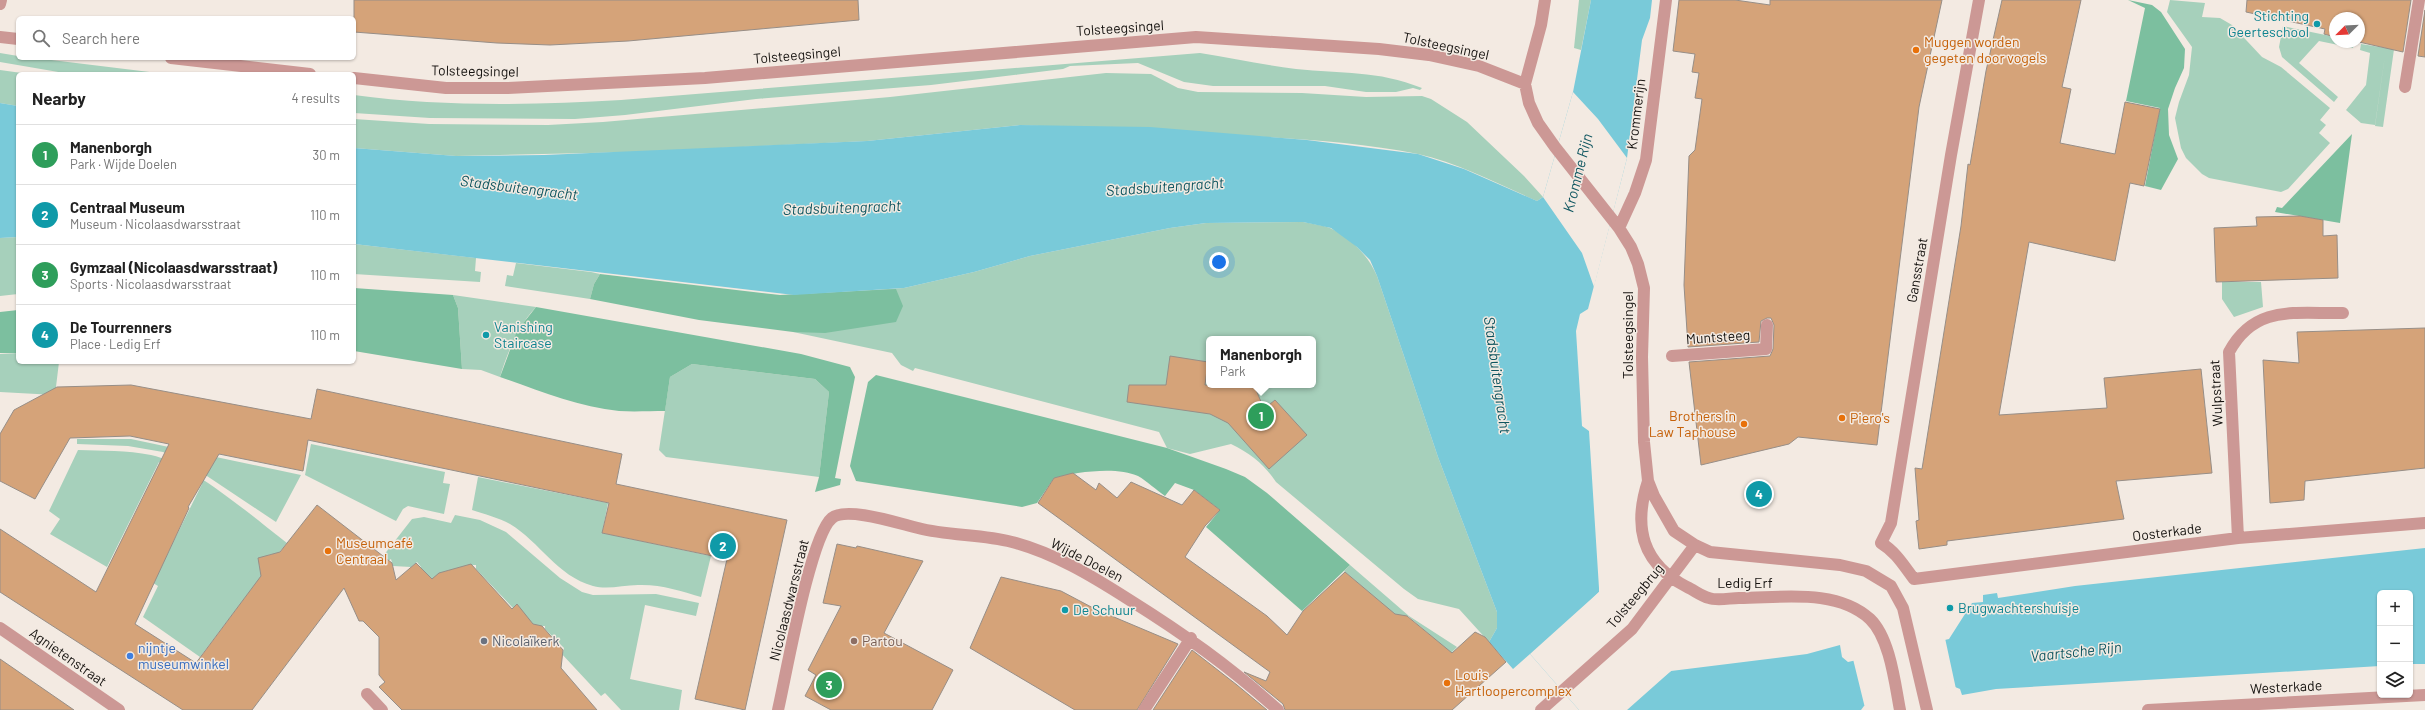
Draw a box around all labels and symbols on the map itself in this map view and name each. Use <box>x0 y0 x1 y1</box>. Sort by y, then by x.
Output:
place label: Stichting Geerteschool <box>2228 7 2309 40</box>
north arrow <box>2329 12 2365 48</box>
street label: Tolsteegsingel <box>1076 16 1164 39</box>
marker: Stichting Geerteschool <box>2312 19 2322 29</box>
street label: Tolsteegsingel <box>1401 28 1491 63</box>
place label: Muggen worden gegeten door vogels <box>1924 33 2047 66</box>
street label: Tolsteegsingel <box>752 42 841 67</box>
marker: Muggen worden gegeten door vogels <box>1911 45 1921 55</box>
street label: Tolsteegsingel <box>431 61 519 80</box>
street label: Krommerijn <box>1623 77 1648 150</box>
water label: Kromme Rijn <box>1559 131 1596 214</box>
water label: Stadsbuitengracht <box>459 171 580 203</box>
water label: Stadsbuitengracht <box>1105 173 1225 199</box>
water label: Stadsbuitengracht <box>783 196 902 218</box>
street label: Gansstraat <box>1902 236 1931 304</box>
your location <box>1209 252 1229 272</box>
street label: Tolsteegsingel <box>1619 291 1636 379</box>
water label: Stadsbuitengracht <box>1481 315 1515 435</box>
place label: Vanishing Staircase <box>494 318 553 351</box>
street label: Muntsteeg <box>1685 326 1751 347</box>
marker: Vanishing Staircase <box>481 330 491 340</box>
street label: Wulpstraat <box>2205 359 2226 427</box>
pin: 1 <box>1248 401 1274 431</box>
place label: Brothers in Law Taphouse <box>1649 407 1736 440</box>
place label: Piero's <box>1850 409 1890 426</box>
marker: Piero's <box>1837 413 1847 423</box>
marker: Brothers in Law Taphouse <box>1739 419 1749 429</box>
pin: 4 <box>1746 479 1772 509</box>
street label: Oosterkade <box>2131 519 2203 544</box>
pin: 2 <box>710 531 736 561</box>
place label: Museumcafé Centraal <box>336 534 413 567</box>
street label: Wijde Doelen <box>1048 534 1126 585</box>
street label: Nicolaasdwarsstraat <box>765 537 812 662</box>
marker: Museumcafé Centraal <box>323 546 333 556</box>
street label: Tolsteegbrug <box>1603 560 1667 632</box>
street label: Ledig Erf <box>1717 574 1773 591</box>
place label: Brugwachtershuisje <box>1958 599 2079 616</box>
place label: De Schuur <box>1073 601 1135 618</box>
marker: Brugwachtershuisje <box>1945 603 1955 613</box>
marker: De Schuur <box>1060 605 1070 615</box>
street label: Agnietenstraat <box>26 624 110 689</box>
place label: Nicolaïkerk <box>492 632 560 649</box>
place label: Partou <box>862 632 903 649</box>
marker: Nicolaïkerk <box>479 636 489 646</box>
marker: Partou <box>849 636 859 646</box>
water label: Vaartsche Rijn <box>2029 637 2123 665</box>
place label: nijntje museumwinkel <box>138 639 229 672</box>
marker: nijntje museumwinkel <box>125 651 135 661</box>
place label: Louis Hartloopercomplex <box>1455 666 1572 699</box>
pin: 3 <box>816 670 842 700</box>
street label: Westerkade <box>2249 676 2323 697</box>
marker: Louis Hartloopercomplex <box>1442 678 1452 688</box>

